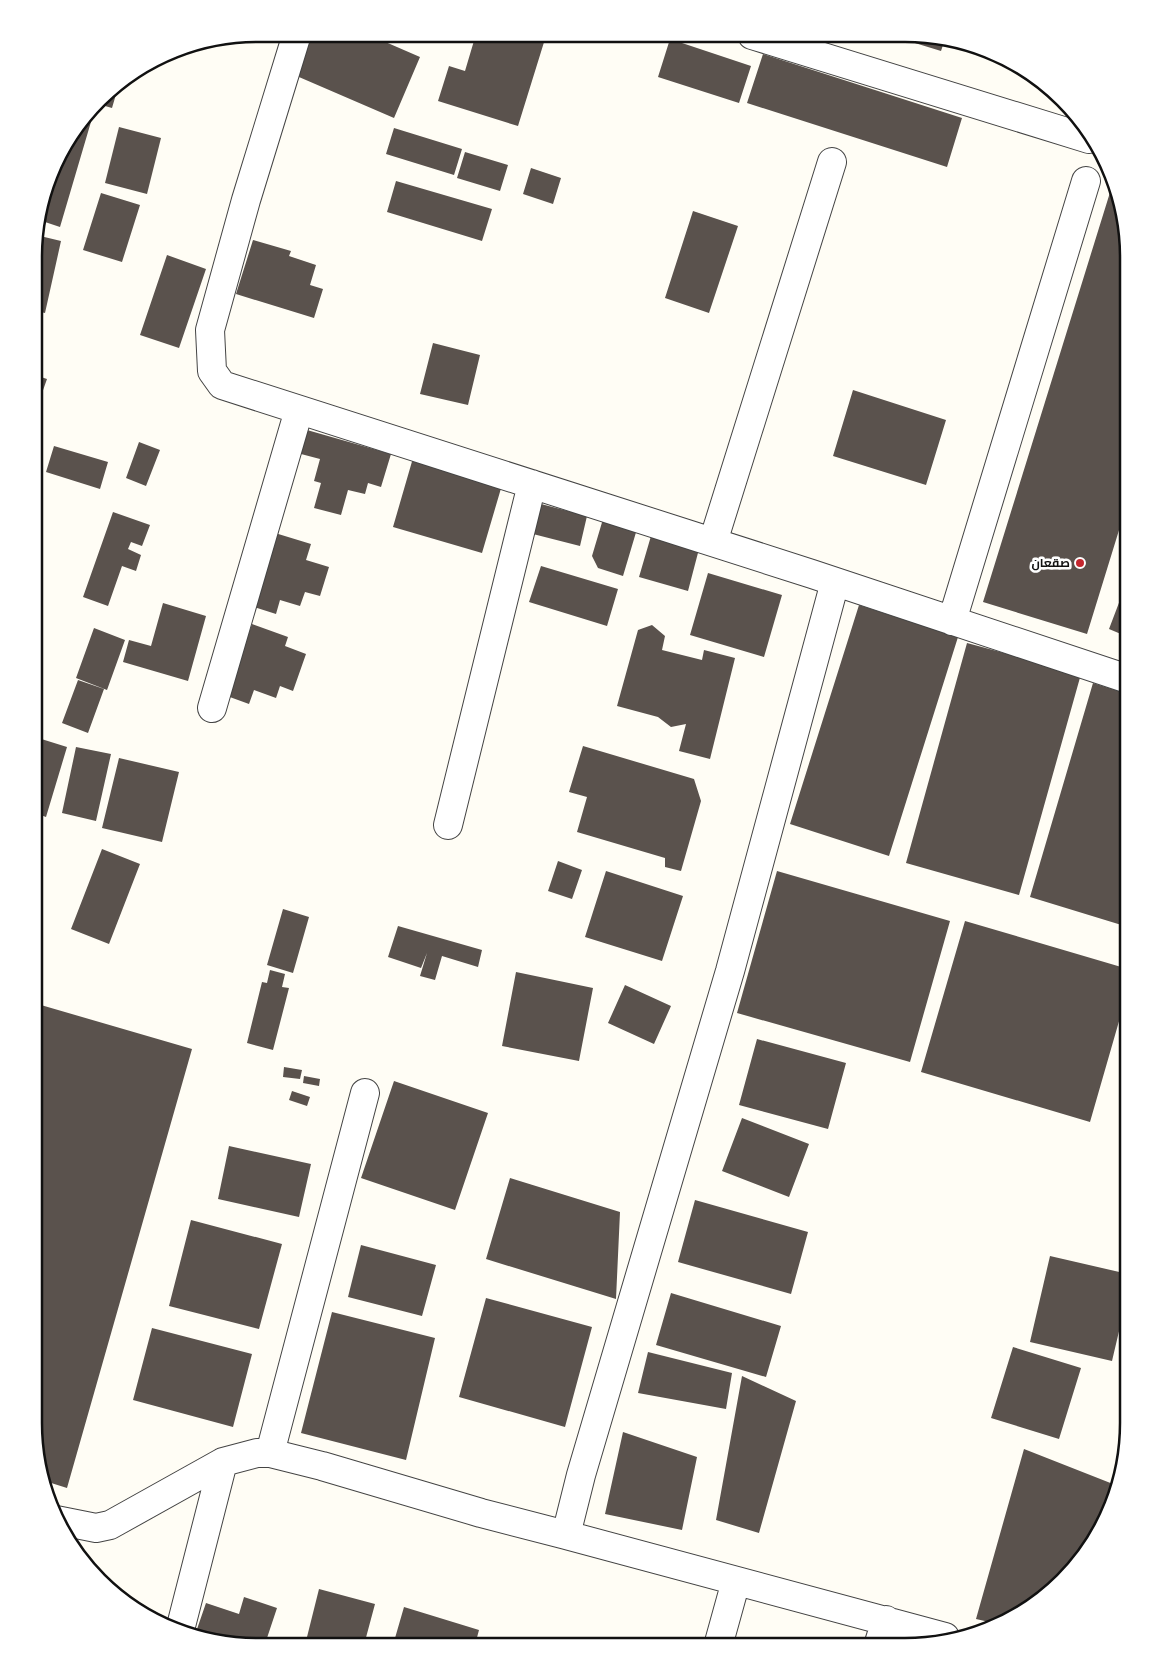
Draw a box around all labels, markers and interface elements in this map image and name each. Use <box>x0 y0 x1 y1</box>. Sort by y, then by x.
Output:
place label: صقعان <box>1031 556 1070 571</box>
marker: صقعان <box>1074 557 1086 569</box>

